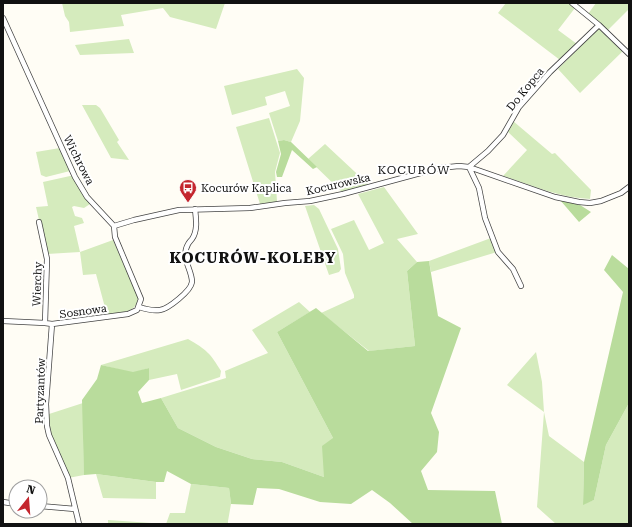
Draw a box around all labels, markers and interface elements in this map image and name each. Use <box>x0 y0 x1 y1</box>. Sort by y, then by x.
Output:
street label: Do Kopca <box>504 65 547 114</box>
street label: Wichrowa <box>61 133 97 187</box>
district label: KOCURÓW <box>378 163 450 177</box>
street label: Kocurowska <box>305 171 371 198</box>
bus stop icon: Kocurów Kaplica <box>178 178 198 203</box>
place label: Kocurów Kaplica <box>201 182 291 195</box>
district label: KOCURÓW-KOLEBY <box>169 248 337 267</box>
street label: Wierchy <box>30 261 45 307</box>
street label: Sosnowa <box>59 302 108 321</box>
street label: Partyzantów <box>33 357 48 424</box>
north arrow <box>8 479 48 519</box>
text: N <box>25 482 37 498</box>

